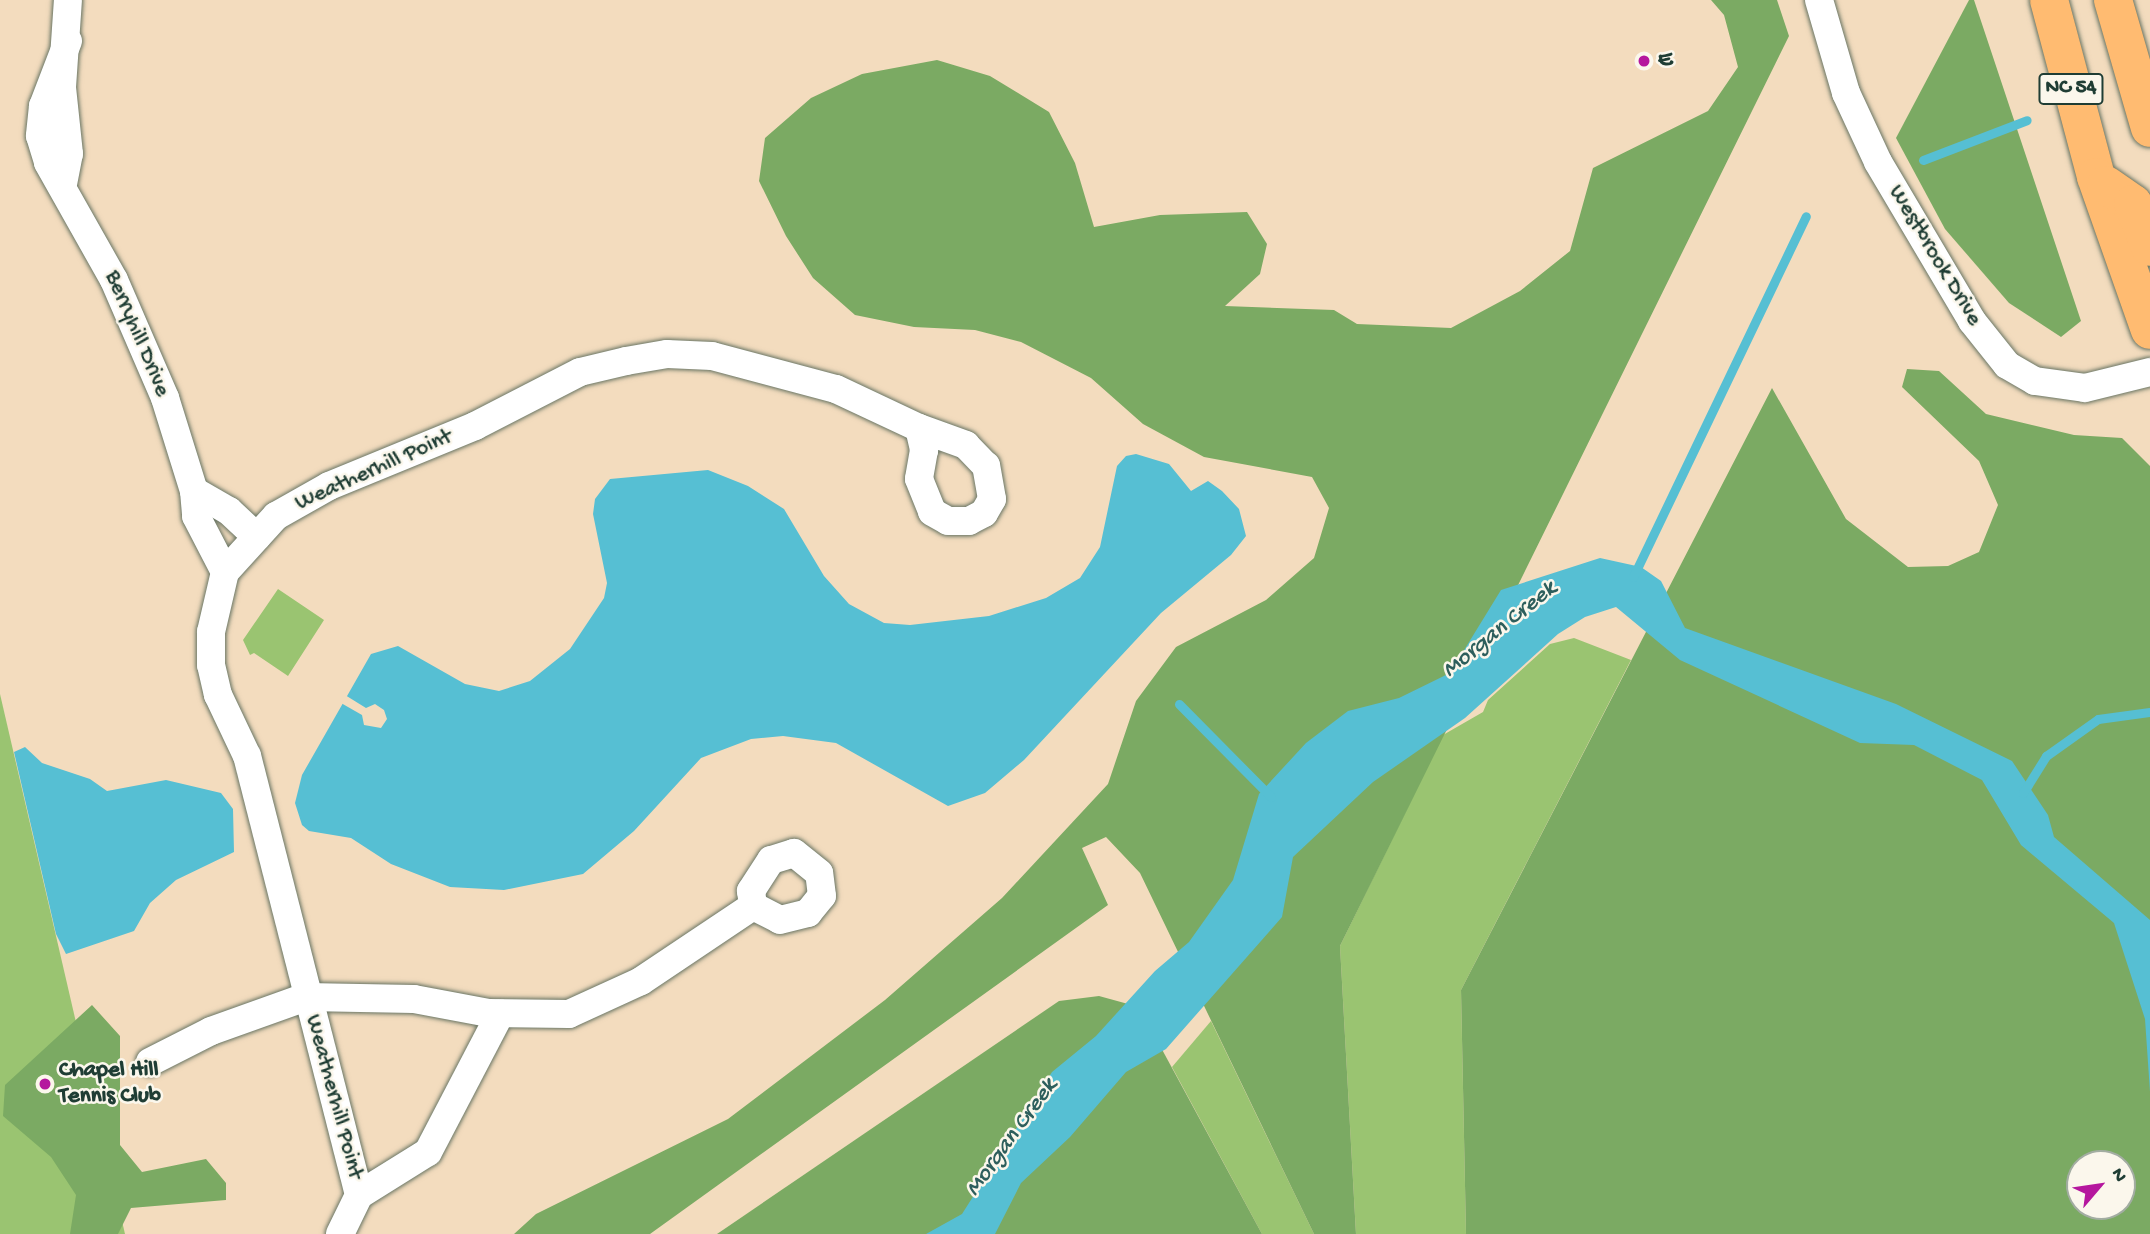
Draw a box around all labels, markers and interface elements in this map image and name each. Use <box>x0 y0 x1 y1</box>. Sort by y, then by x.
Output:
place label: E <box>1658 47 1672 75</box>
marker: E <box>1636 53 1652 69</box>
road number: NC 54 <box>2038 72 2104 106</box>
street label: Westbrook Drive <box>1881 181 1987 331</box>
street label: Berryhill Drive <box>97 267 175 401</box>
street label: Weatherhill Point <box>291 424 457 518</box>
water label: Morgan Creek <box>1437 575 1563 685</box>
street label: Weatherhill Point <box>298 1012 368 1182</box>
place label: Chapel Hill Tennis Club <box>59 1057 161 1111</box>
water label: Morgan Creek <box>960 1073 1064 1203</box>
marker: Chapel Hill Tennis Club <box>37 1076 53 1092</box>
north arrow <box>2066 1150 2136 1220</box>
text: N <box>2105 1165 2131 1187</box>

